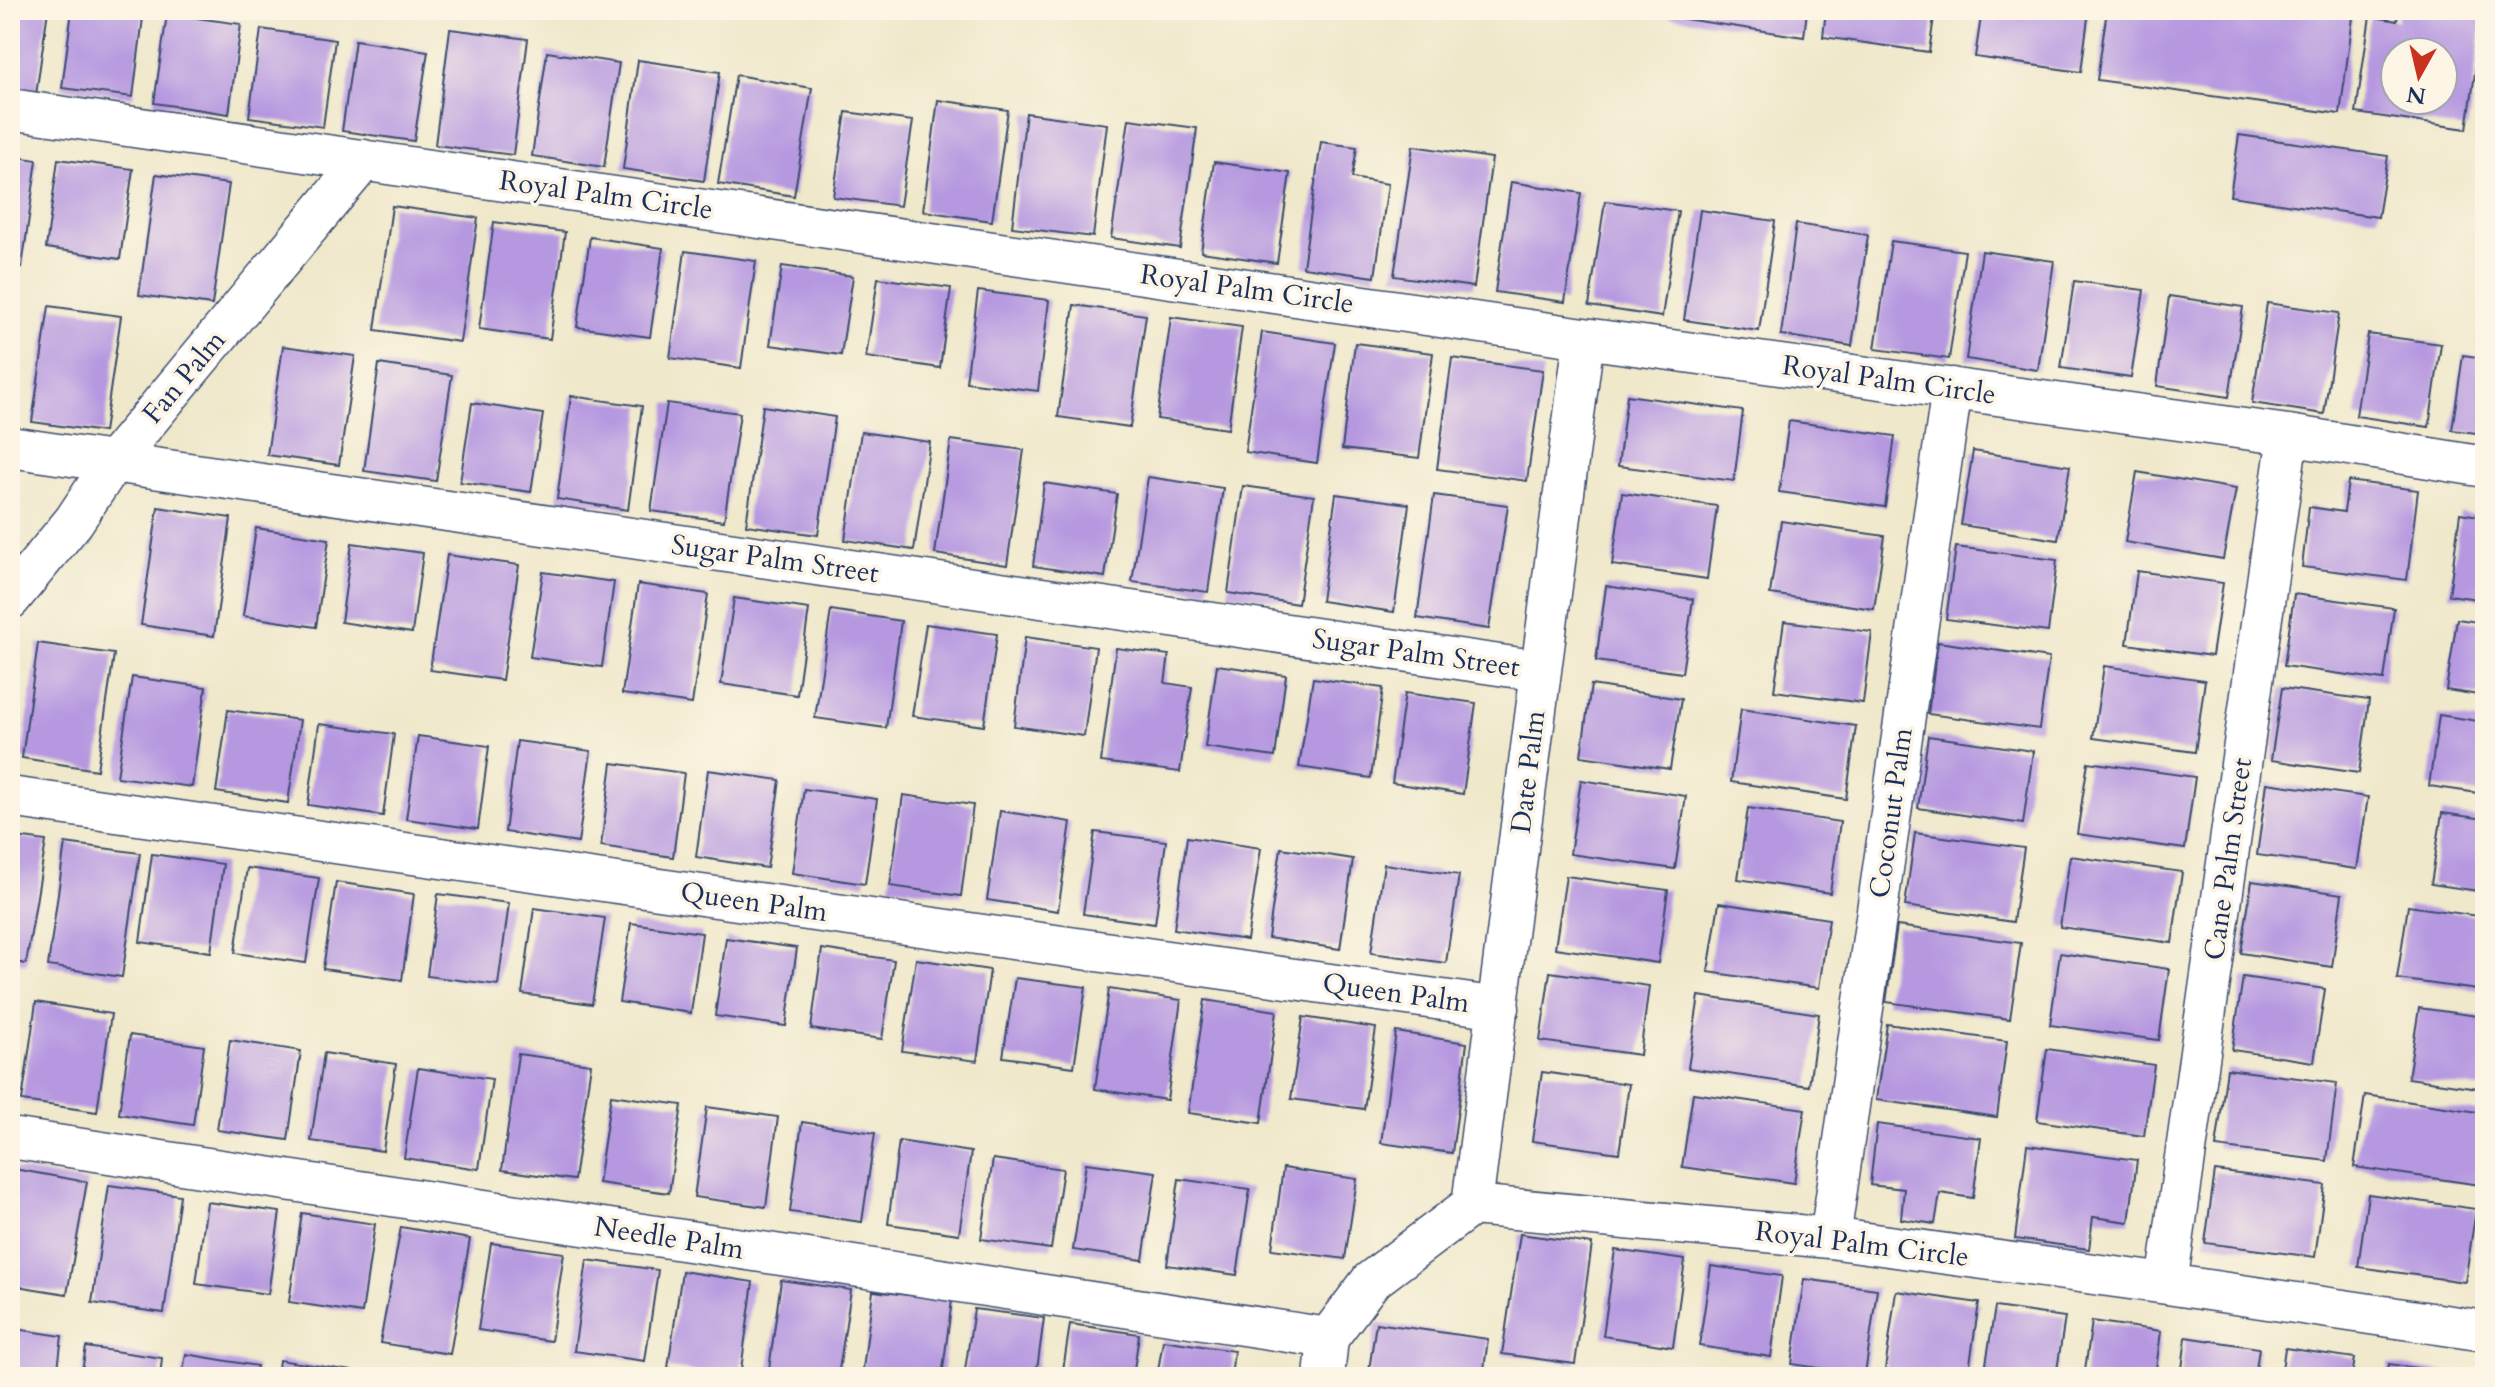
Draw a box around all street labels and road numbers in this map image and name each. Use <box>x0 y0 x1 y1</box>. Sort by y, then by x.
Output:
street label: Royal Palm Circle <box>497 161 715 229</box>
street label: Royal Palm Circle <box>1138 255 1356 323</box>
street label: Fan Palm <box>134 322 234 432</box>
street label: Royal Palm Circle <box>1780 346 1998 414</box>
street label: Sugar Palm Street <box>669 526 881 592</box>
street label: Sugar Palm Street <box>1310 620 1522 686</box>
street label: Date Palm <box>1502 708 1554 836</box>
street label: Coconut Palm <box>1860 725 1922 901</box>
street label: Cane Palm Street <box>2195 755 2261 963</box>
street label: Queen Palm <box>678 873 830 931</box>
street label: Queen Palm <box>1320 964 1472 1022</box>
street label: Needle Palm <box>591 1207 747 1269</box>
street label: Royal Palm Circle <box>1753 1212 1971 1276</box>

